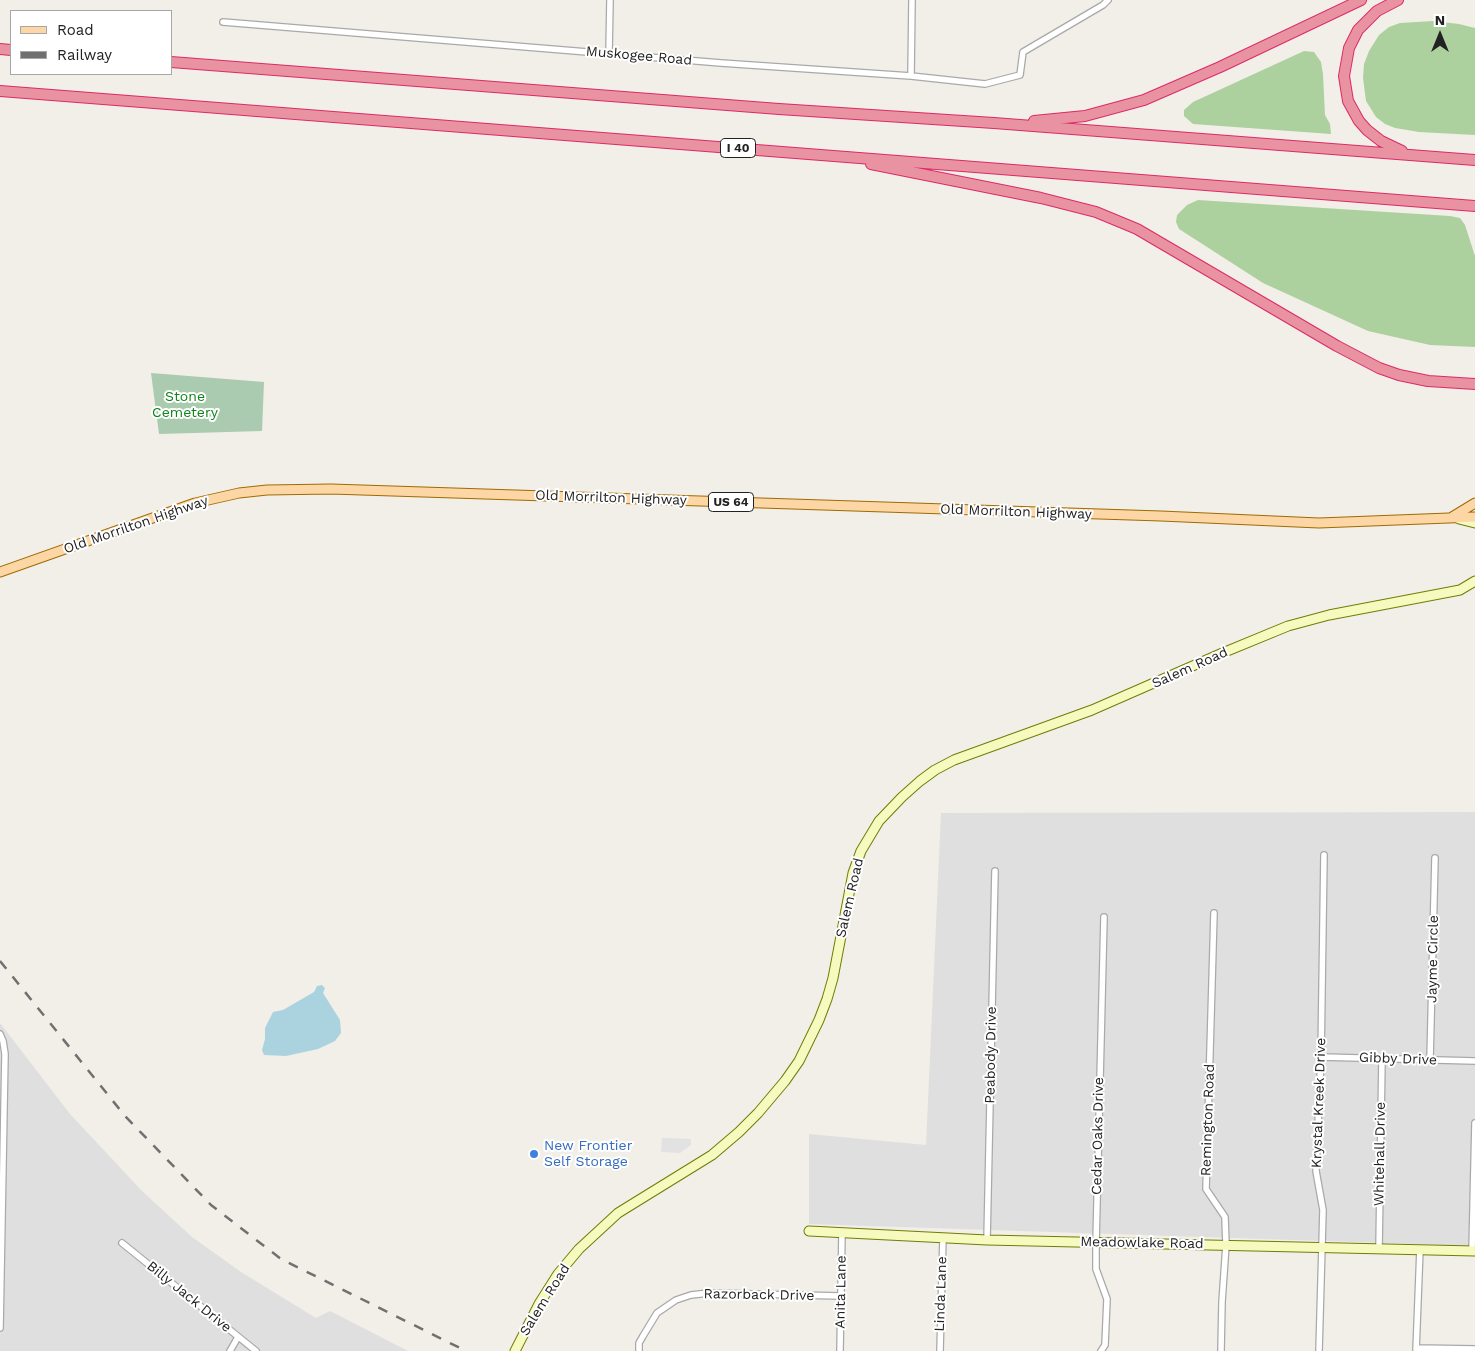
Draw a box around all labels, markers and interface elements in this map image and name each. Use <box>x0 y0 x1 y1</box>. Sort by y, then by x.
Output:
legend <box>10 10 172 75</box>
north arrow <box>1415 10 1465 60</box>
text: N <box>1435 12 1445 28</box>
text: Road <box>57 21 94 39</box>
street label: Muskogee Road <box>585 43 693 69</box>
text: Railway <box>57 46 112 64</box>
road number: I 40 <box>720 138 756 158</box>
park label: Stone Cemetery <box>152 389 218 422</box>
street label: Old Morrilton Highway <box>535 487 687 509</box>
street label: Old Morrilton Highway <box>62 492 210 558</box>
road number: US 64 <box>708 492 754 512</box>
street label: Old Morrilton Highway <box>940 501 1092 523</box>
street label: Salem Road <box>1149 644 1231 692</box>
street label: Salem Road <box>833 856 867 940</box>
street label: Jayme Circle <box>1424 915 1442 1003</box>
street label: Peabody Drive <box>982 1006 1000 1104</box>
street label: Krystal Kreek Drive <box>1308 1037 1330 1169</box>
street label: Gibby Drive <box>1359 1049 1437 1069</box>
street label: Remington Road <box>1198 1064 1218 1176</box>
street label: Cedar Oaks Drive <box>1089 1077 1107 1195</box>
street label: Whitehall Drive <box>1371 1102 1389 1206</box>
place label: New Frontier Self Storage <box>544 1138 632 1170</box>
marker: New Frontier Self Storage <box>528 1148 540 1160</box>
street label: Meadowlake Road <box>1080 1234 1204 1252</box>
street label: Anita Lane <box>832 1255 850 1329</box>
street label: Linda Lane <box>931 1256 951 1332</box>
street label: Billy Jack Drive <box>143 1258 235 1336</box>
street label: Salem Road <box>516 1261 574 1339</box>
street label: Razorback Drive <box>703 1286 815 1304</box>

